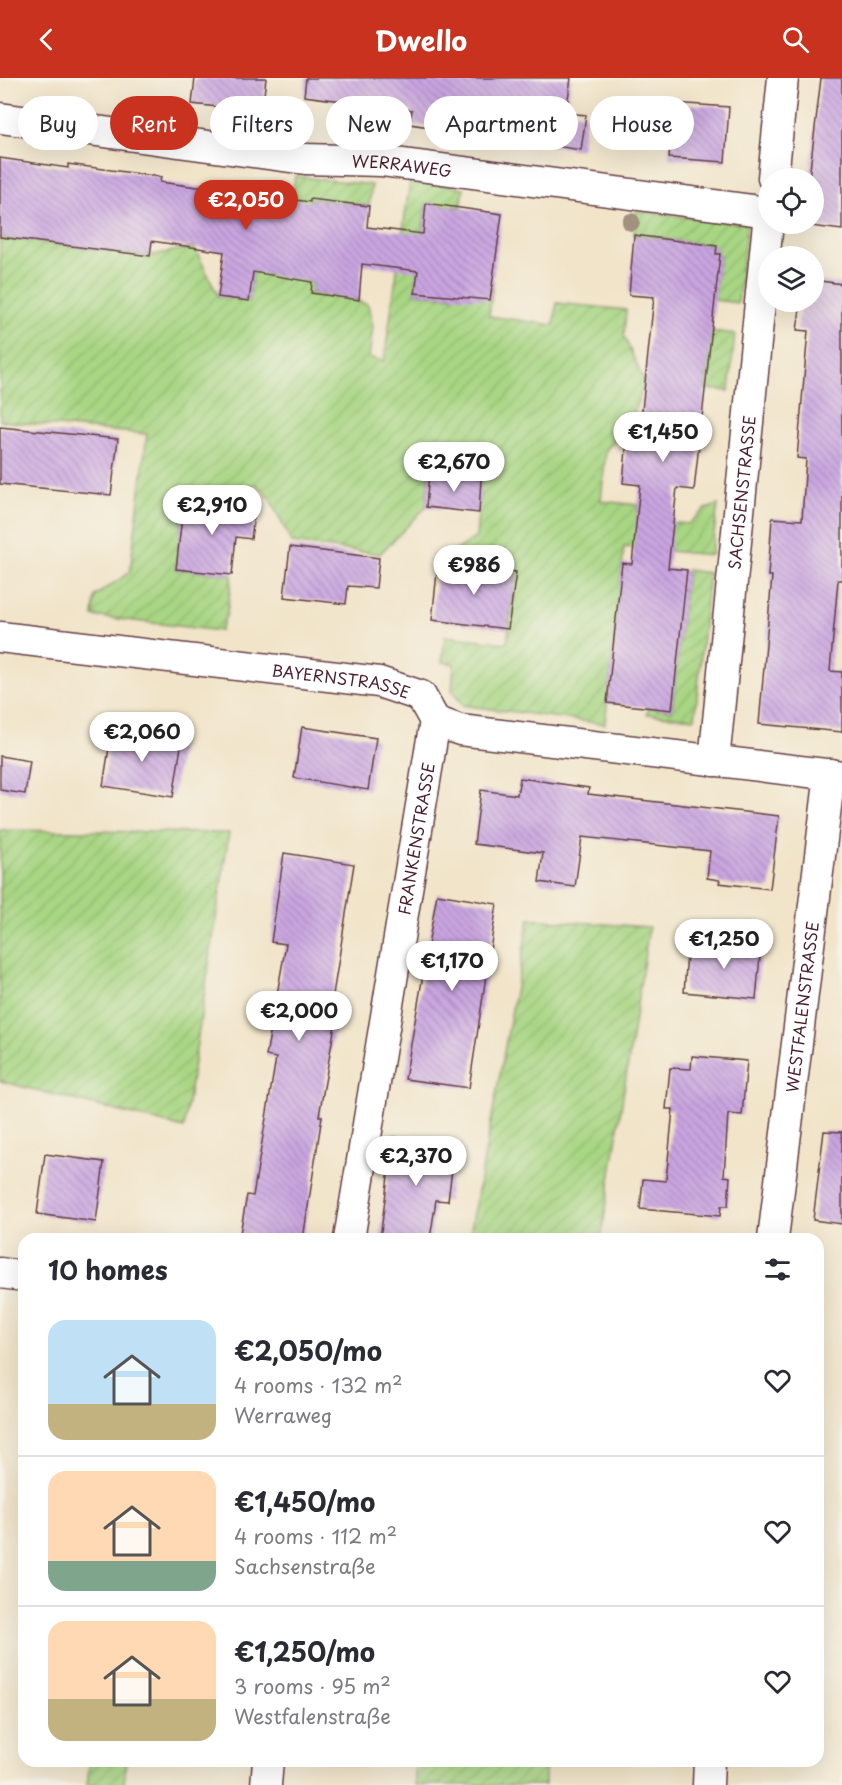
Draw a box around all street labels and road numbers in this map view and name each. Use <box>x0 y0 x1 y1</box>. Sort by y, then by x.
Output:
street label: WERRAWEG <box>352 148 453 182</box>
street label: SACHSENSTRASSE <box>721 414 761 571</box>
street label: BAYERNSTRASSE <box>270 657 414 704</box>
street label: FRANKENSTRASSE <box>391 760 440 917</box>
street label: WESTFALENSTRASSE <box>779 920 824 1094</box>

